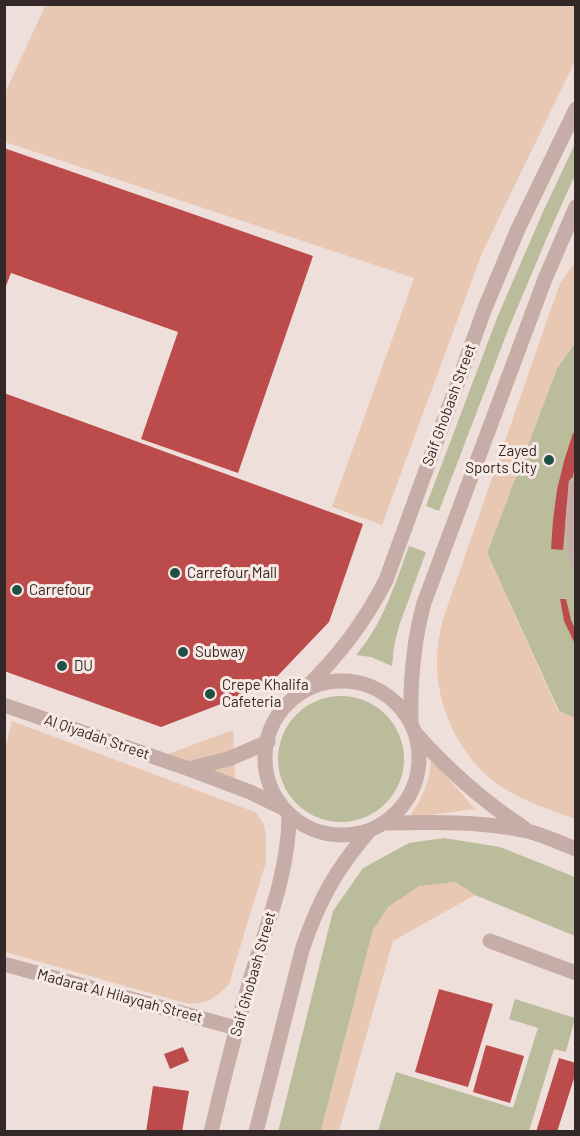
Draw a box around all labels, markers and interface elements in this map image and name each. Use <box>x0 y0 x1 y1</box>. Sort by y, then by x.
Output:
street label: Saif Ghobash Street <box>418 341 480 469</box>
place label: Zayed Sports City <box>465 442 537 477</box>
marker: Zayed Sports City <box>542 453 556 467</box>
place label: Carrefour Mall <box>187 564 277 582</box>
marker: Carrefour Mall <box>168 566 182 580</box>
place label: Carrefour <box>29 581 91 599</box>
marker: Carrefour <box>10 583 24 597</box>
place label: Subway <box>195 643 245 661</box>
marker: Subway <box>176 645 190 659</box>
place label: DU <box>74 657 93 675</box>
marker: DU <box>55 659 69 673</box>
place label: Crepe Khalifa Cafeteria <box>222 676 309 711</box>
marker: Crepe Khalifa Cafeteria <box>203 687 217 701</box>
street label: Al Qiyadah Street <box>42 711 152 763</box>
street label: Saif Ghobash Street <box>227 910 279 1038</box>
street label: Madarat Al Hilayqah Street <box>35 965 205 1027</box>

